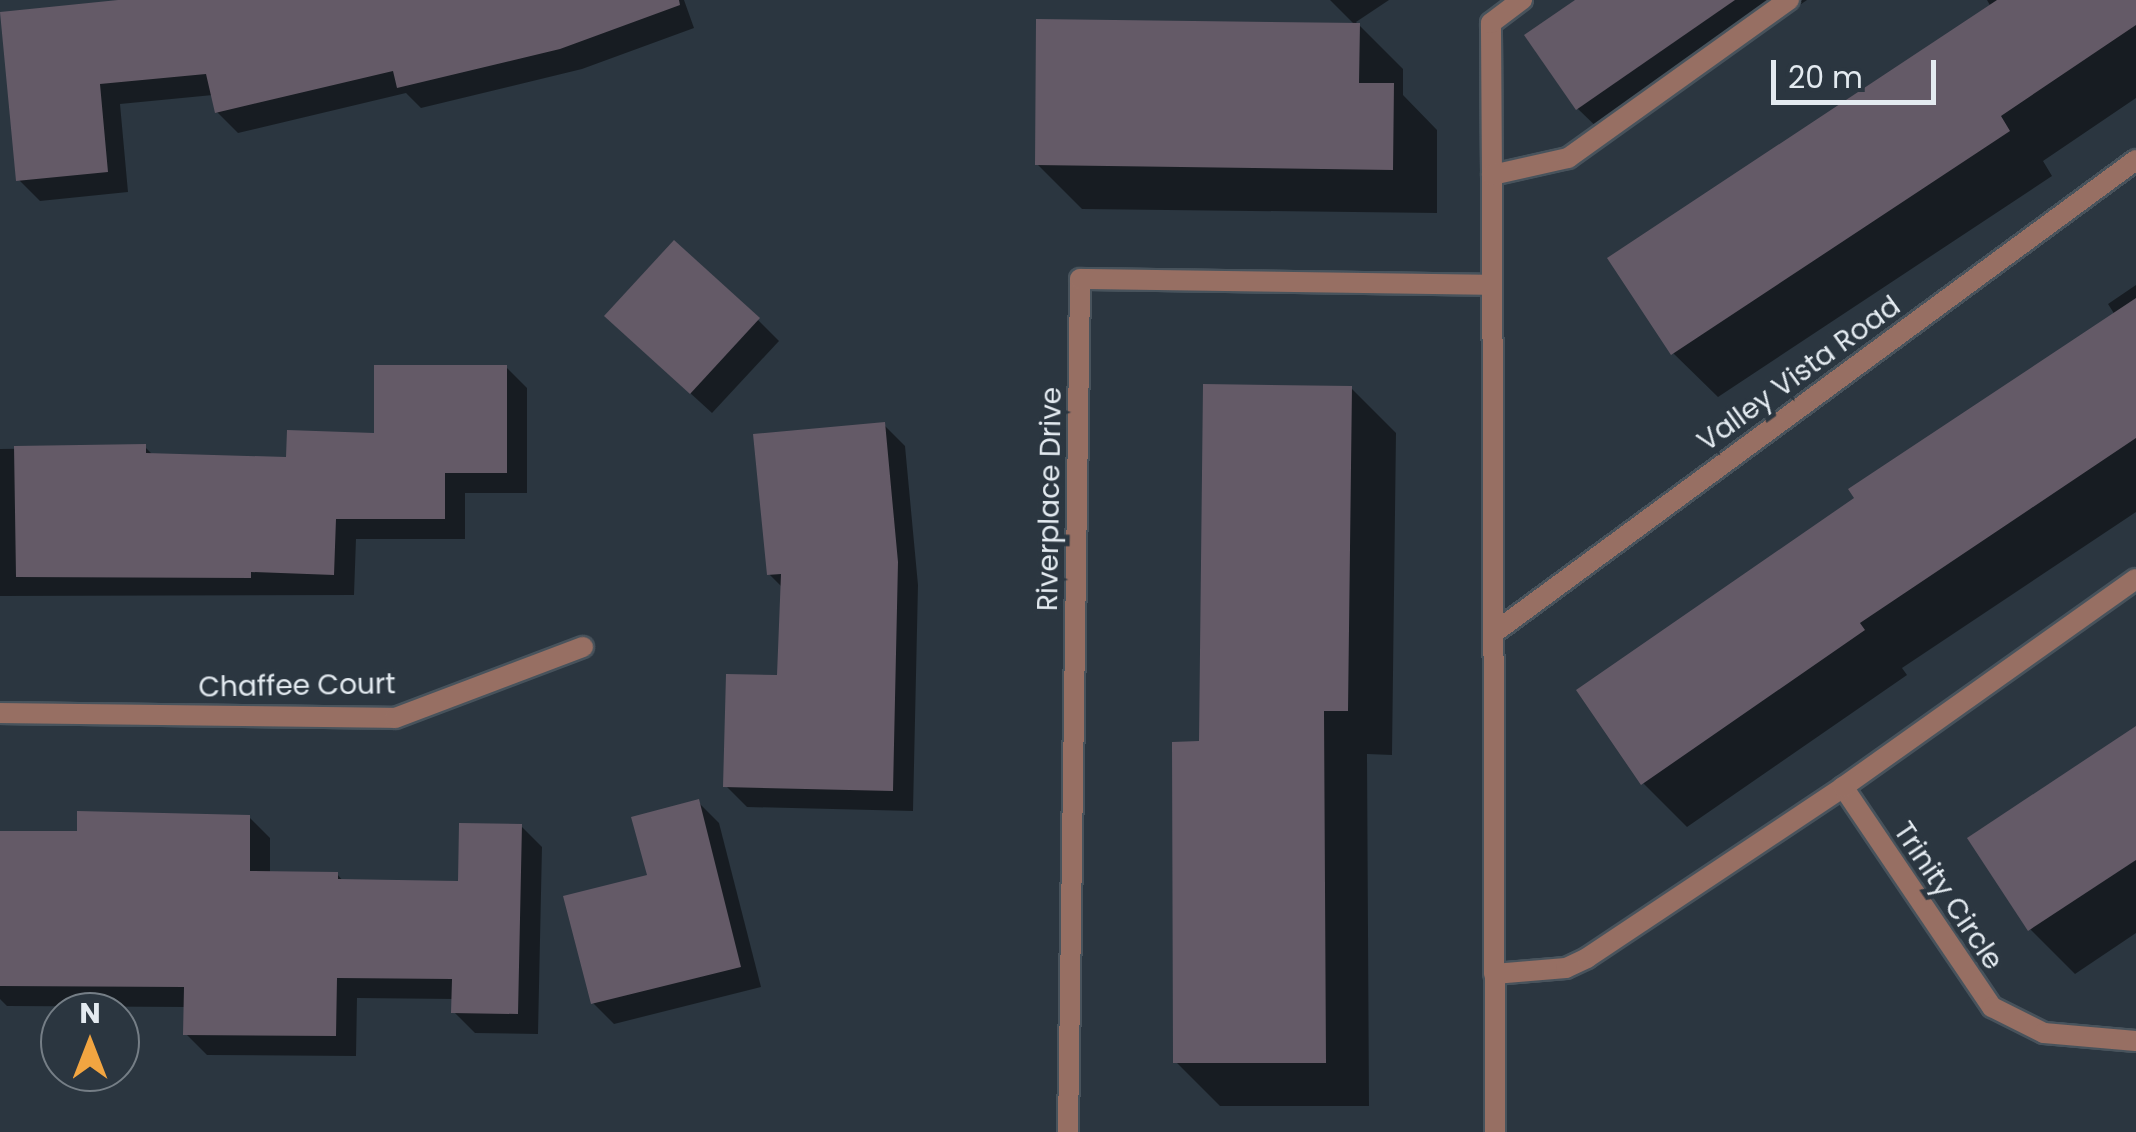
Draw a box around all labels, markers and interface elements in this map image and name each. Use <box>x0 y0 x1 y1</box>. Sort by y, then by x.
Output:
scale bar <box>1776 40 1941 102</box>
text: 20 m <box>1788 56 1863 99</box>
street label: Valley Vista Road <box>1691 289 1907 459</box>
street label: Riverplace Drive <box>1031 387 1069 611</box>
street label: Chaffee Court <box>198 667 396 705</box>
street label: Trinity Circle <box>1886 816 2010 976</box>
north arrow <box>40 992 140 1092</box>
text: N <box>79 994 101 1033</box>

